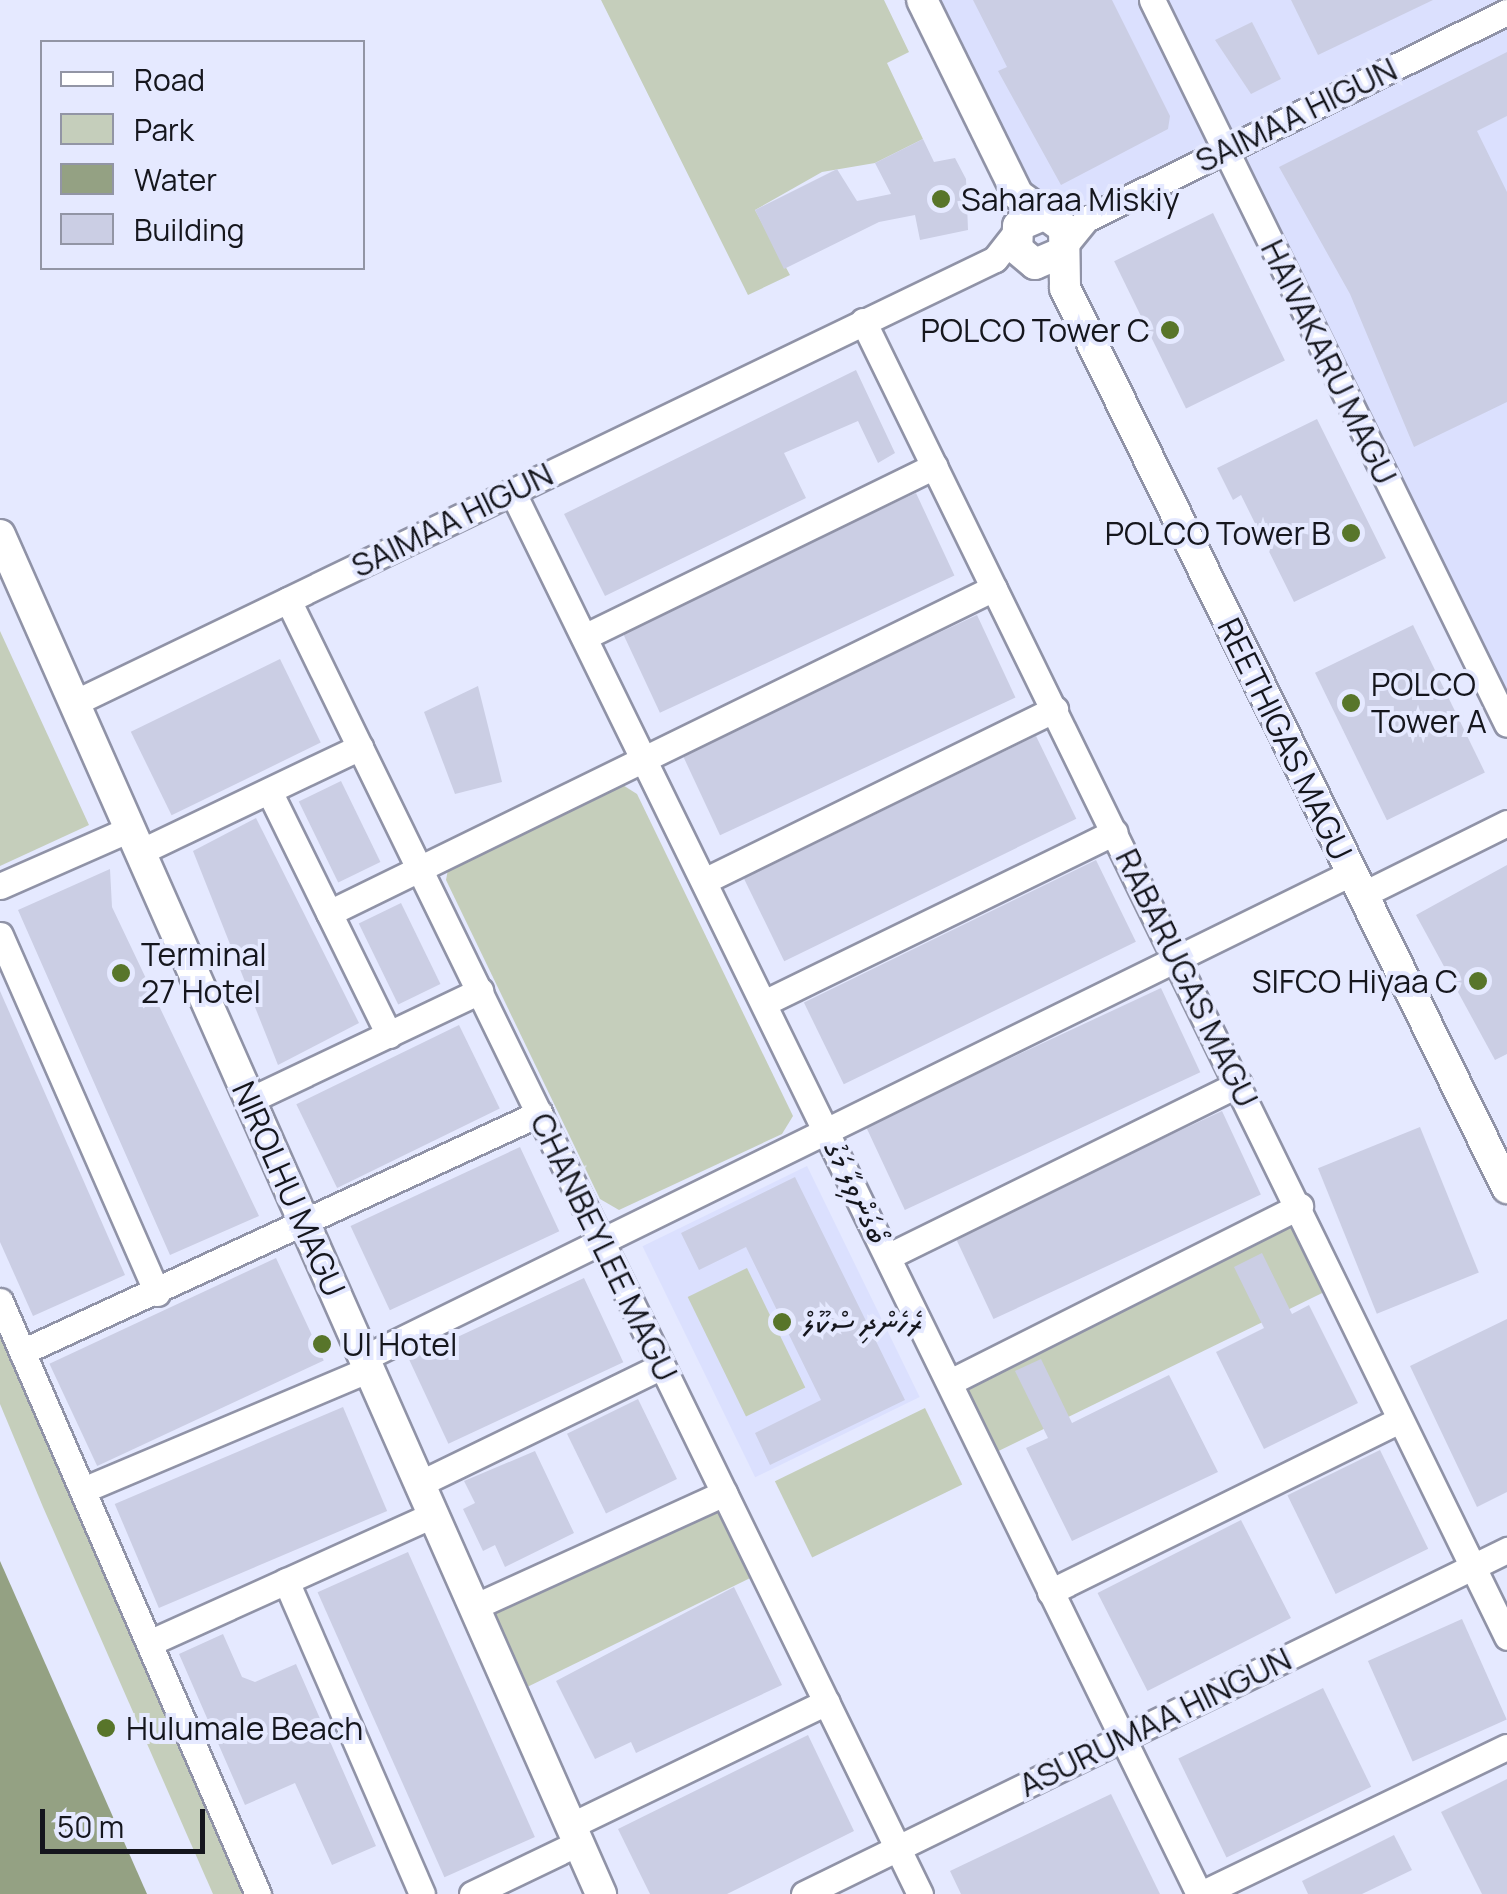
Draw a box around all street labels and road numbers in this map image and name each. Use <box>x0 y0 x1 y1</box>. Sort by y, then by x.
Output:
street label: SAIMAA HIGUN <box>1189 50 1403 180</box>
street label: HAIVAKARU MAGU <box>1253 234 1405 490</box>
street label: SAIMAA HIGUN <box>345 455 559 585</box>
street label: REETHIGAS MAGU <box>1210 612 1360 866</box>
street label: RABARUGAS MAGU <box>1108 843 1266 1113</box>
street label: NIROLHU MAGU <box>224 1076 354 1302</box>
street label: CHANBEYLEE MAGU <box>522 1107 686 1387</box>
street label: ބޯގަންވިލާ މަގު <box>816 1134 898 1250</box>
street label: ASURUMAA HINGUN <box>1013 1639 1297 1805</box>

